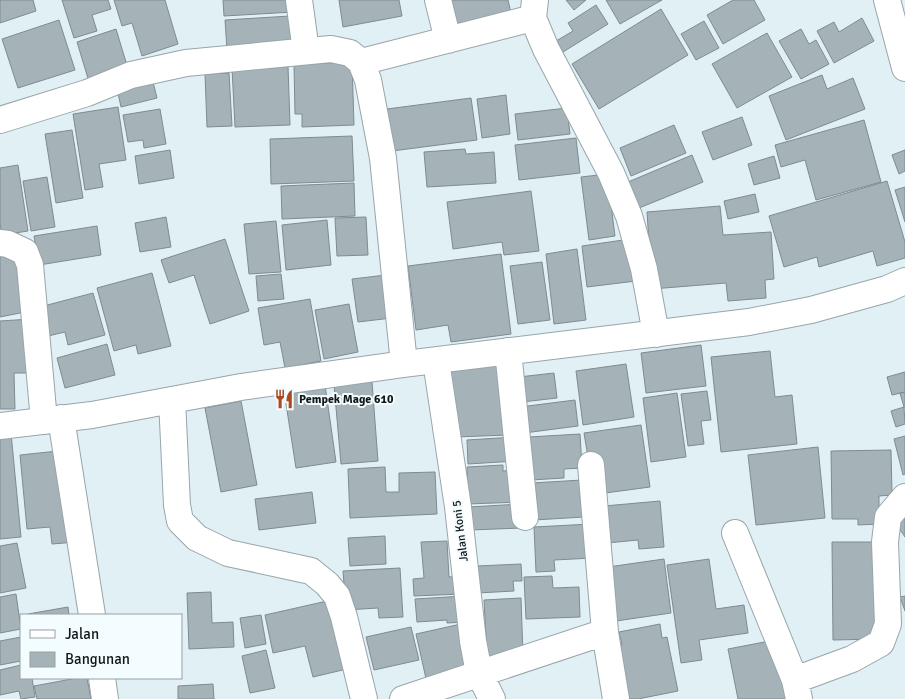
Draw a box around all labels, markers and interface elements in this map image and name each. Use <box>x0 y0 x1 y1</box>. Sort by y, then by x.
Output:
restaurant icon: Pempek Mage 610 <box>273 388 295 410</box>
place label: Pempek Mage 610 <box>299 392 394 407</box>
street label: Jalan Koni 5 <box>449 499 472 563</box>
legend <box>20 614 182 679</box>
text: Jalan <box>65 625 99 643</box>
text: Bangunan <box>65 650 130 668</box>

